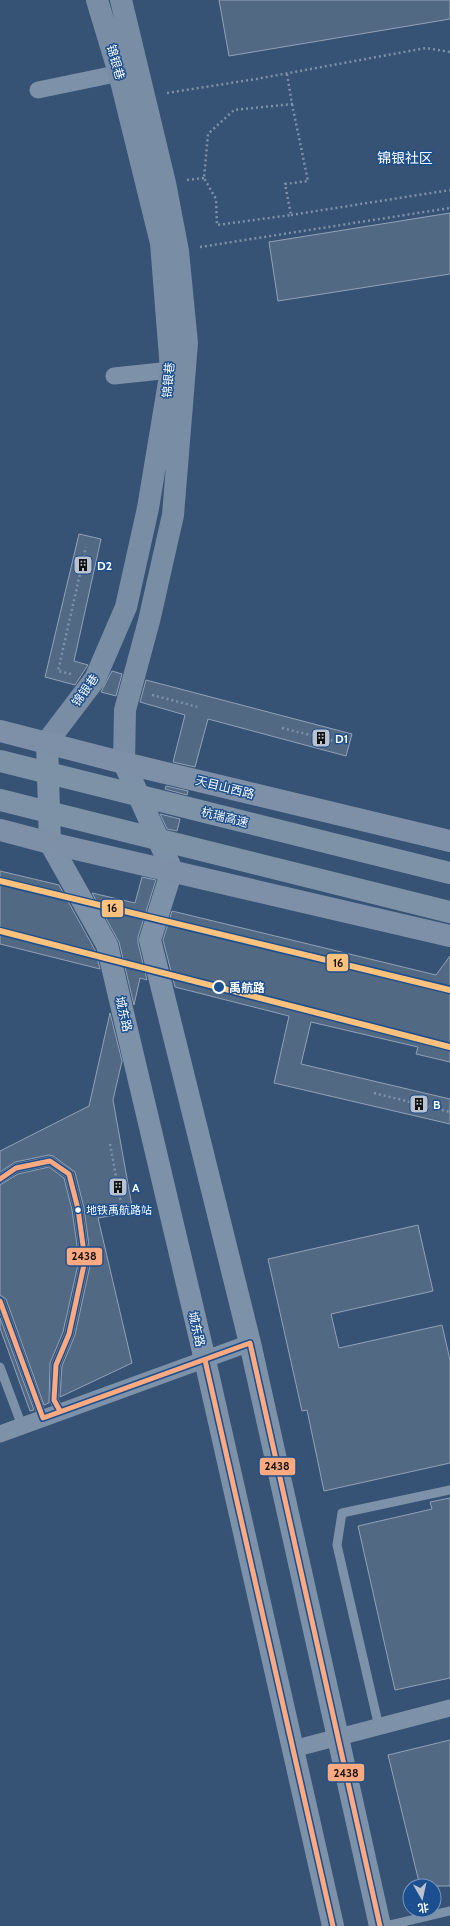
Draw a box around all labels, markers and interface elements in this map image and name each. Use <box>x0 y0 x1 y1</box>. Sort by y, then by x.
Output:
street label: 锦银巷 <box>104 43 128 81</box>
district label: 锦银社区 <box>377 149 433 167</box>
street label: 锦银巷 <box>159 361 177 399</box>
building icon: D2 <box>72 554 94 576</box>
place label: D2 <box>97 558 112 573</box>
street label: 锦银巷 <box>69 671 101 709</box>
building icon: D1 <box>310 727 332 749</box>
place label: D1 <box>335 731 348 746</box>
street label: 天目山西路 <box>194 772 256 802</box>
street label: 杭瑞高速 <box>200 804 250 830</box>
line badge: 16 <box>101 899 124 918</box>
text: 16 <box>107 901 117 915</box>
line badge: 16 <box>326 953 349 972</box>
text: 16 <box>333 956 343 970</box>
marker: 禹航路 <box>212 980 226 994</box>
place label: 禹航路 <box>229 980 265 995</box>
street label: 城东路 <box>113 995 135 1033</box>
building icon: B <box>408 1093 430 1115</box>
place label: B <box>433 1097 441 1112</box>
building icon: A <box>107 1176 129 1198</box>
place label: A <box>132 1180 140 1195</box>
place label: 地铁禹航路站 <box>86 1203 152 1217</box>
marker: 地铁禹航路站 <box>73 1205 83 1215</box>
line badge: 2438 <box>66 1247 103 1266</box>
text: 2438 <box>71 1249 97 1263</box>
street label: 城东路 <box>186 1310 208 1348</box>
line badge: 2438 <box>259 1457 296 1476</box>
text: 2438 <box>264 1459 290 1473</box>
line badge: 2438 <box>327 1763 365 1782</box>
text: 2438 <box>333 1766 359 1780</box>
north arrow <box>402 1878 442 1918</box>
text: 北 <box>417 1900 430 1916</box>

